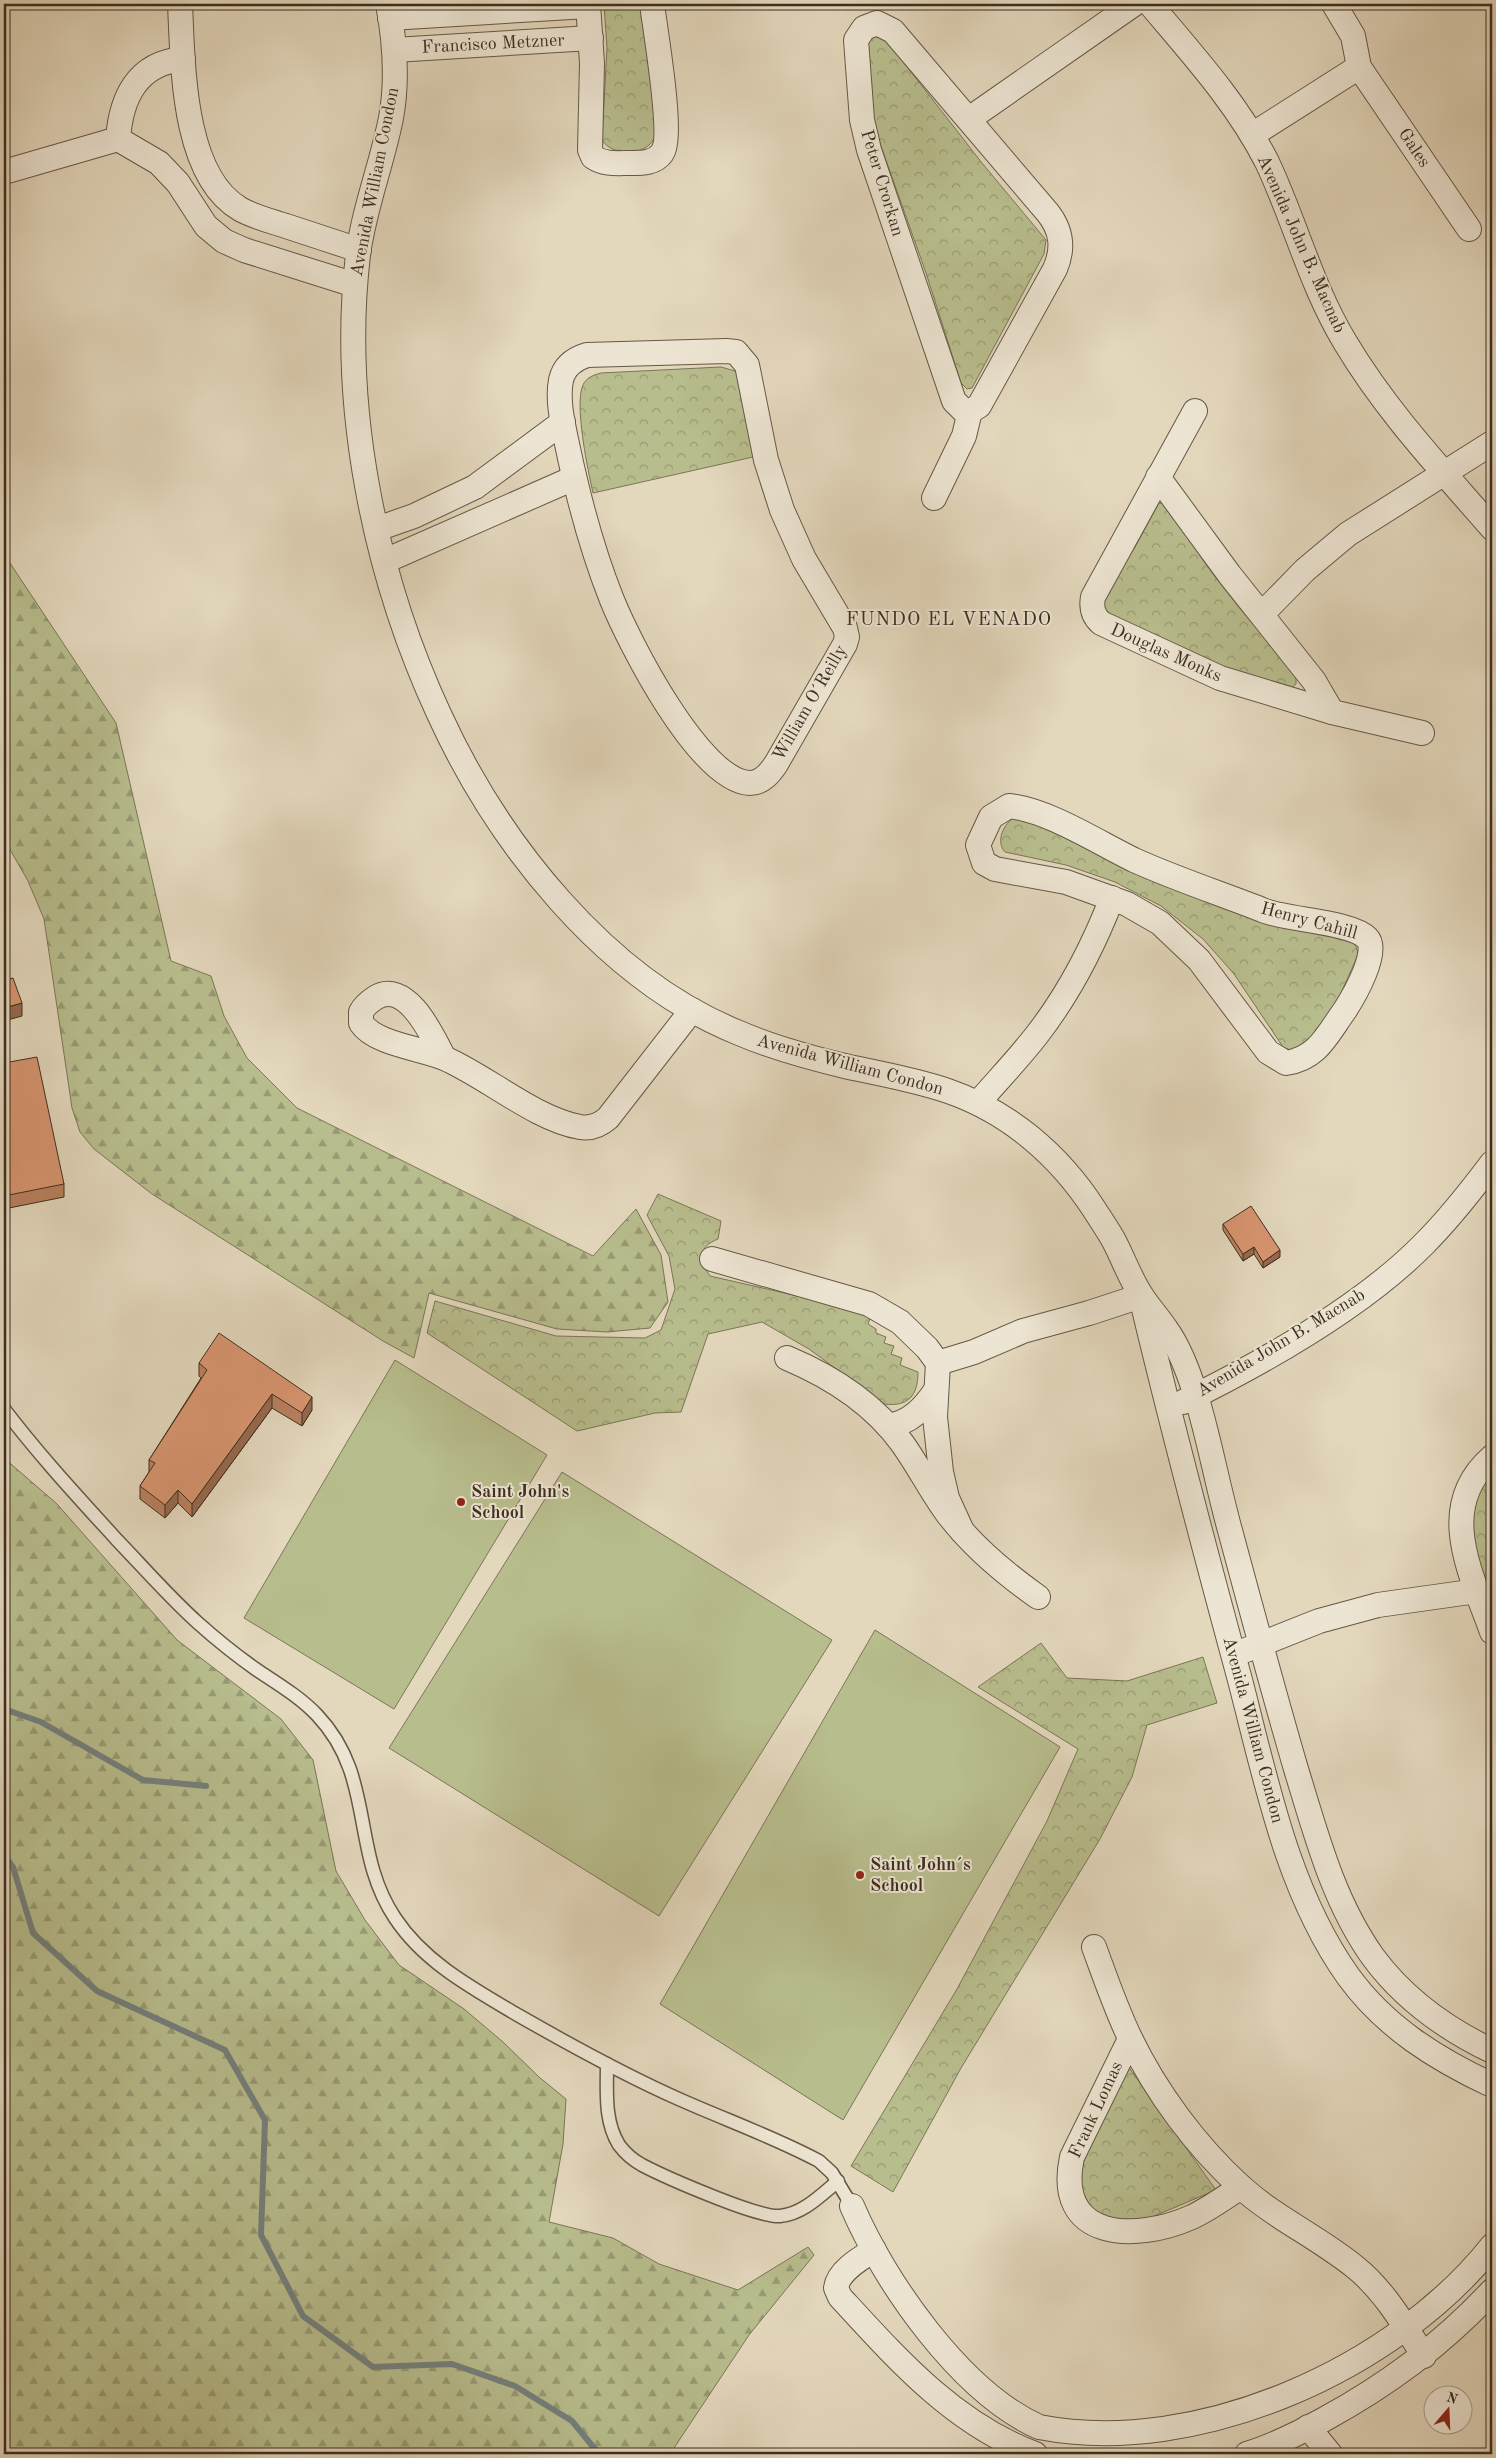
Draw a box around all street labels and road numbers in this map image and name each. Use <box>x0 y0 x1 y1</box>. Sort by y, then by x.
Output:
street label: Francisco Metzner <box>421 31 566 57</box>
street label: Avenida William Condon <box>348 86 402 278</box>
street label: Gales <box>1395 125 1434 171</box>
street label: Peter Crorkan <box>857 128 907 239</box>
street label: Avenida John B. Macnab <box>1254 152 1348 336</box>
street label: Douglas Monks <box>1108 620 1225 686</box>
street label: William O´Reilly <box>770 642 851 764</box>
street label: Henry Cahill <box>1259 899 1360 943</box>
street label: Avenida William Condon <box>755 1031 945 1099</box>
street label: Avenida John B. Macnab <box>1194 1286 1368 1400</box>
street label: Avenida William Condon <box>1219 1635 1287 1825</box>
street label: Frank Lomas <box>1066 2059 1126 2161</box>

